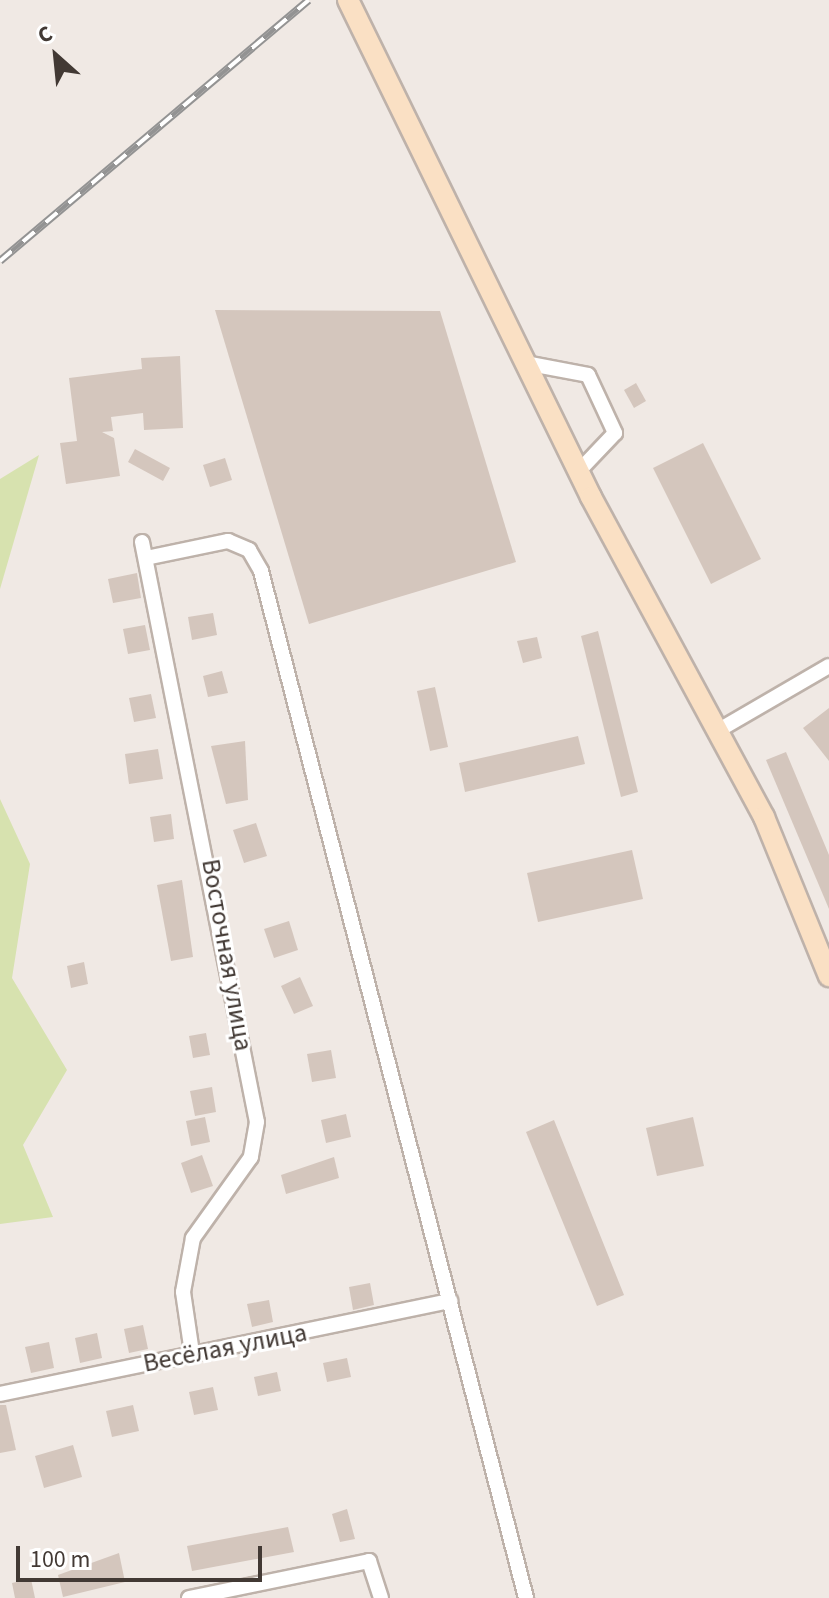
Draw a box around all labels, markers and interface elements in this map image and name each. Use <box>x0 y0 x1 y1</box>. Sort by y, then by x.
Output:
north arrow <box>16 16 96 96</box>
text: С <box>32 17 58 52</box>
street label: Восточная улица <box>195 857 259 1053</box>
street label: Весёлая улица <box>141 1317 309 1379</box>
scale bar <box>20 1530 266 1580</box>
text: 100 m <box>30 1542 90 1577</box>

